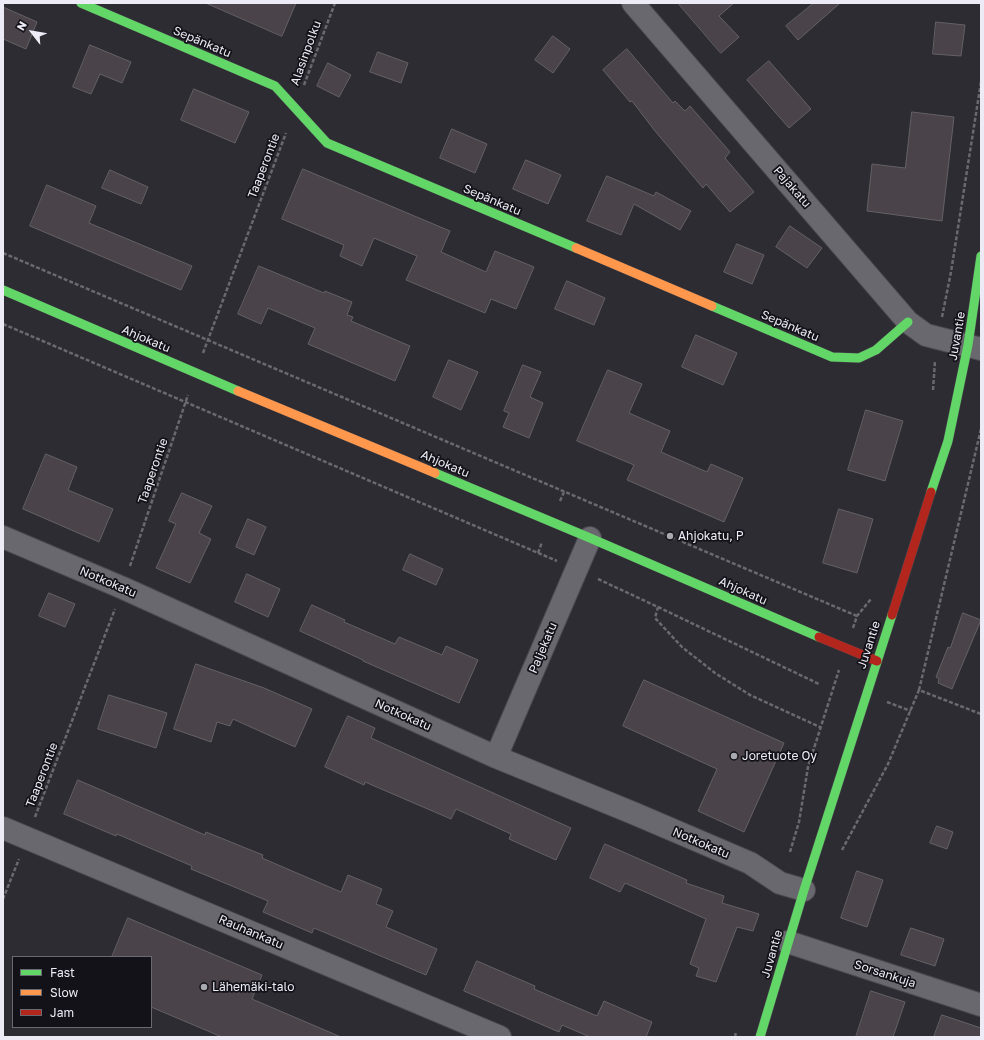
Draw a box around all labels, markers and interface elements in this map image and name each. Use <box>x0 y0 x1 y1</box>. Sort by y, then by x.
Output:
north arrow <box>12 12 52 52</box>
text: N <box>14 19 29 32</box>
street label: Alasinpolku <box>288 19 324 87</box>
street label: Sepänkatu <box>171 23 233 61</box>
street label: Taaperontie <box>245 132 283 200</box>
street label: Pajakatu <box>770 163 814 211</box>
street label: Sepänkatu <box>461 181 523 219</box>
street label: Sepänkatu <box>759 307 821 345</box>
street label: Juvantie <box>946 310 968 362</box>
street label: Ahjokatu <box>120 322 172 356</box>
street label: Taaperontie <box>135 436 171 506</box>
street label: Ahjokatu <box>419 447 471 481</box>
place label: Ahjokatu, P <box>678 529 744 543</box>
marker: Ahjokatu, P <box>665 531 675 541</box>
street label: Notkokatu <box>77 564 139 600</box>
street label: Ahjokatu <box>717 574 769 608</box>
street label: Juvantie <box>855 619 883 671</box>
street label: Paljekatu <box>526 620 560 676</box>
street label: Notkokatu <box>373 696 433 734</box>
street label: Taaperontie <box>23 741 61 809</box>
place label: Joretuote Oy <box>742 749 817 763</box>
marker: Joretuote Oy <box>729 751 739 761</box>
street label: Notkokatu <box>670 825 732 861</box>
street label: Rauhankatu <box>216 912 286 952</box>
street label: Juvantie <box>758 928 786 980</box>
legend <box>12 956 152 1028</box>
street label: Sorsankuja <box>852 957 918 991</box>
text: Fast <box>50 965 75 980</box>
place label: Lähemäki-talo <box>212 980 295 994</box>
marker: Lähemäki-talo <box>199 982 209 992</box>
text: Slow <box>50 985 78 1000</box>
text: Jam <box>50 1005 74 1020</box>

